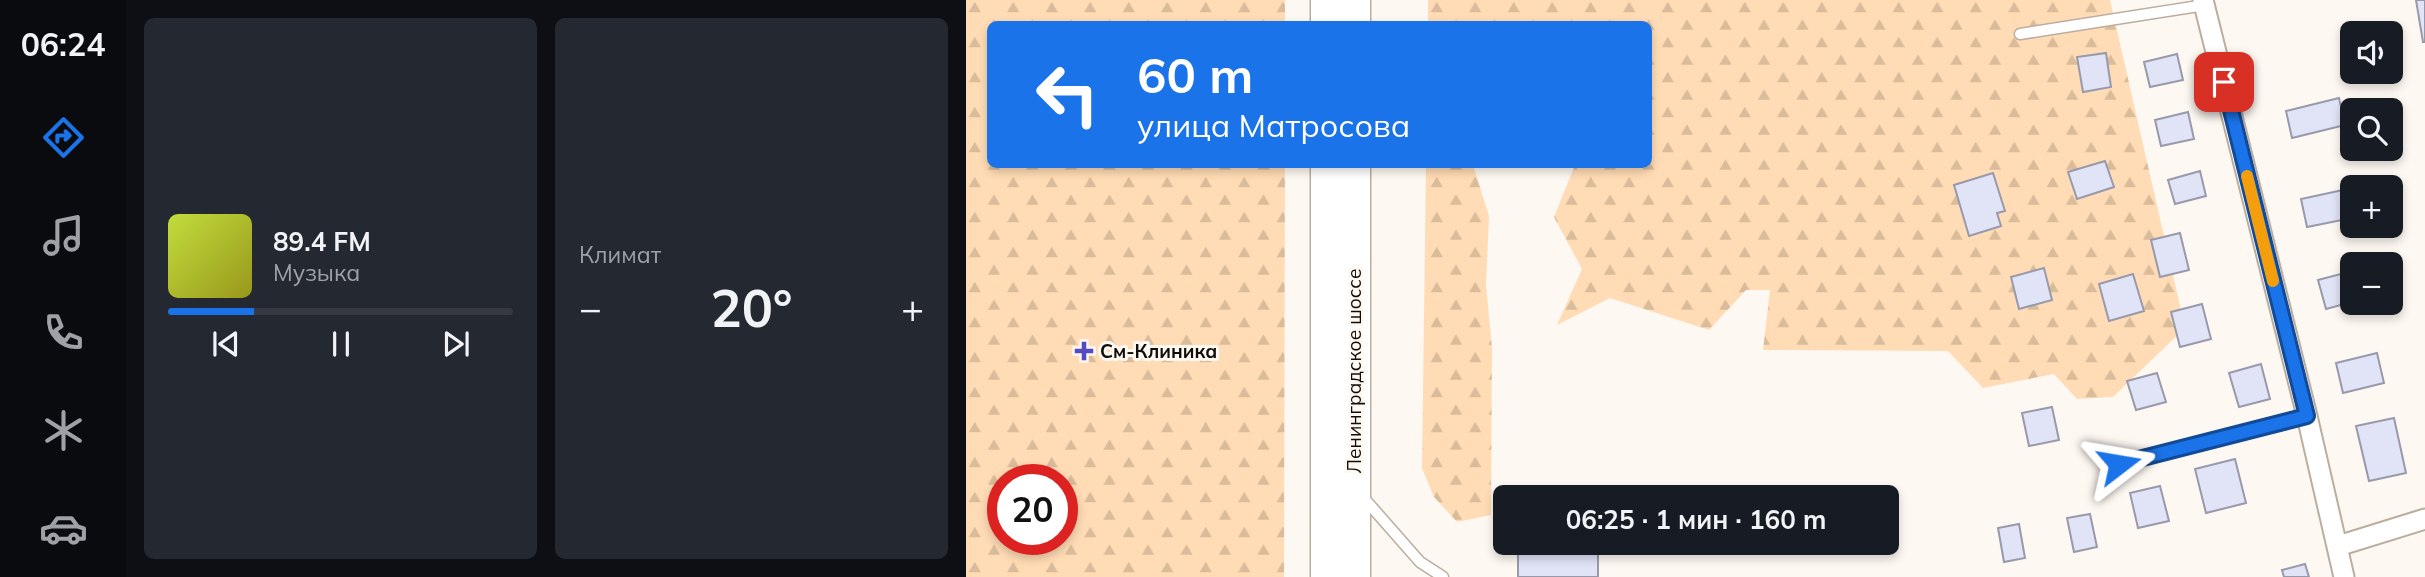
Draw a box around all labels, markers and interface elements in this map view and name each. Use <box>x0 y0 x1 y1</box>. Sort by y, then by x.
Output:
map controls <box>2340 21 2403 315</box>
button: sound <box>2340 21 2403 84</box>
text: 06:24 <box>21 24 105 64</box>
text: 60 m <box>1137 44 1253 105</box>
icon: left <box>1022 49 1113 140</box>
pin <box>2194 52 2254 112</box>
icon: arrive <box>2205 63 2243 101</box>
button: search <box>2340 98 2403 161</box>
text: улица Матросова <box>1137 105 1410 145</box>
icon: directions <box>39 113 88 162</box>
button: + <box>2340 175 2403 238</box>
icon: music <box>39 211 88 260</box>
text: 89.4 FM <box>273 225 371 258</box>
text: Климат <box>579 240 661 269</box>
button: − <box>2340 252 2403 315</box>
text: Музыка <box>273 258 360 287</box>
street label: Ленинградское шоссе <box>1342 269 1366 473</box>
text: 20° <box>710 275 793 340</box>
text: − <box>579 284 602 332</box>
text: + <box>901 284 924 332</box>
icon: phone <box>39 308 88 357</box>
icon: previous <box>207 325 245 363</box>
icon: pause <box>322 325 360 363</box>
icon: next <box>437 325 475 363</box>
place label: См-Клиника <box>1100 339 1217 363</box>
marker: См-Клиника <box>1074 341 1094 361</box>
icon: climate <box>39 406 88 455</box>
position arrow <box>2082 427 2156 501</box>
speed limit sign: 20 <box>987 464 1078 555</box>
text: 06:25 · 1 мин · 160 m <box>1566 503 1826 536</box>
icon: car <box>39 504 88 553</box>

